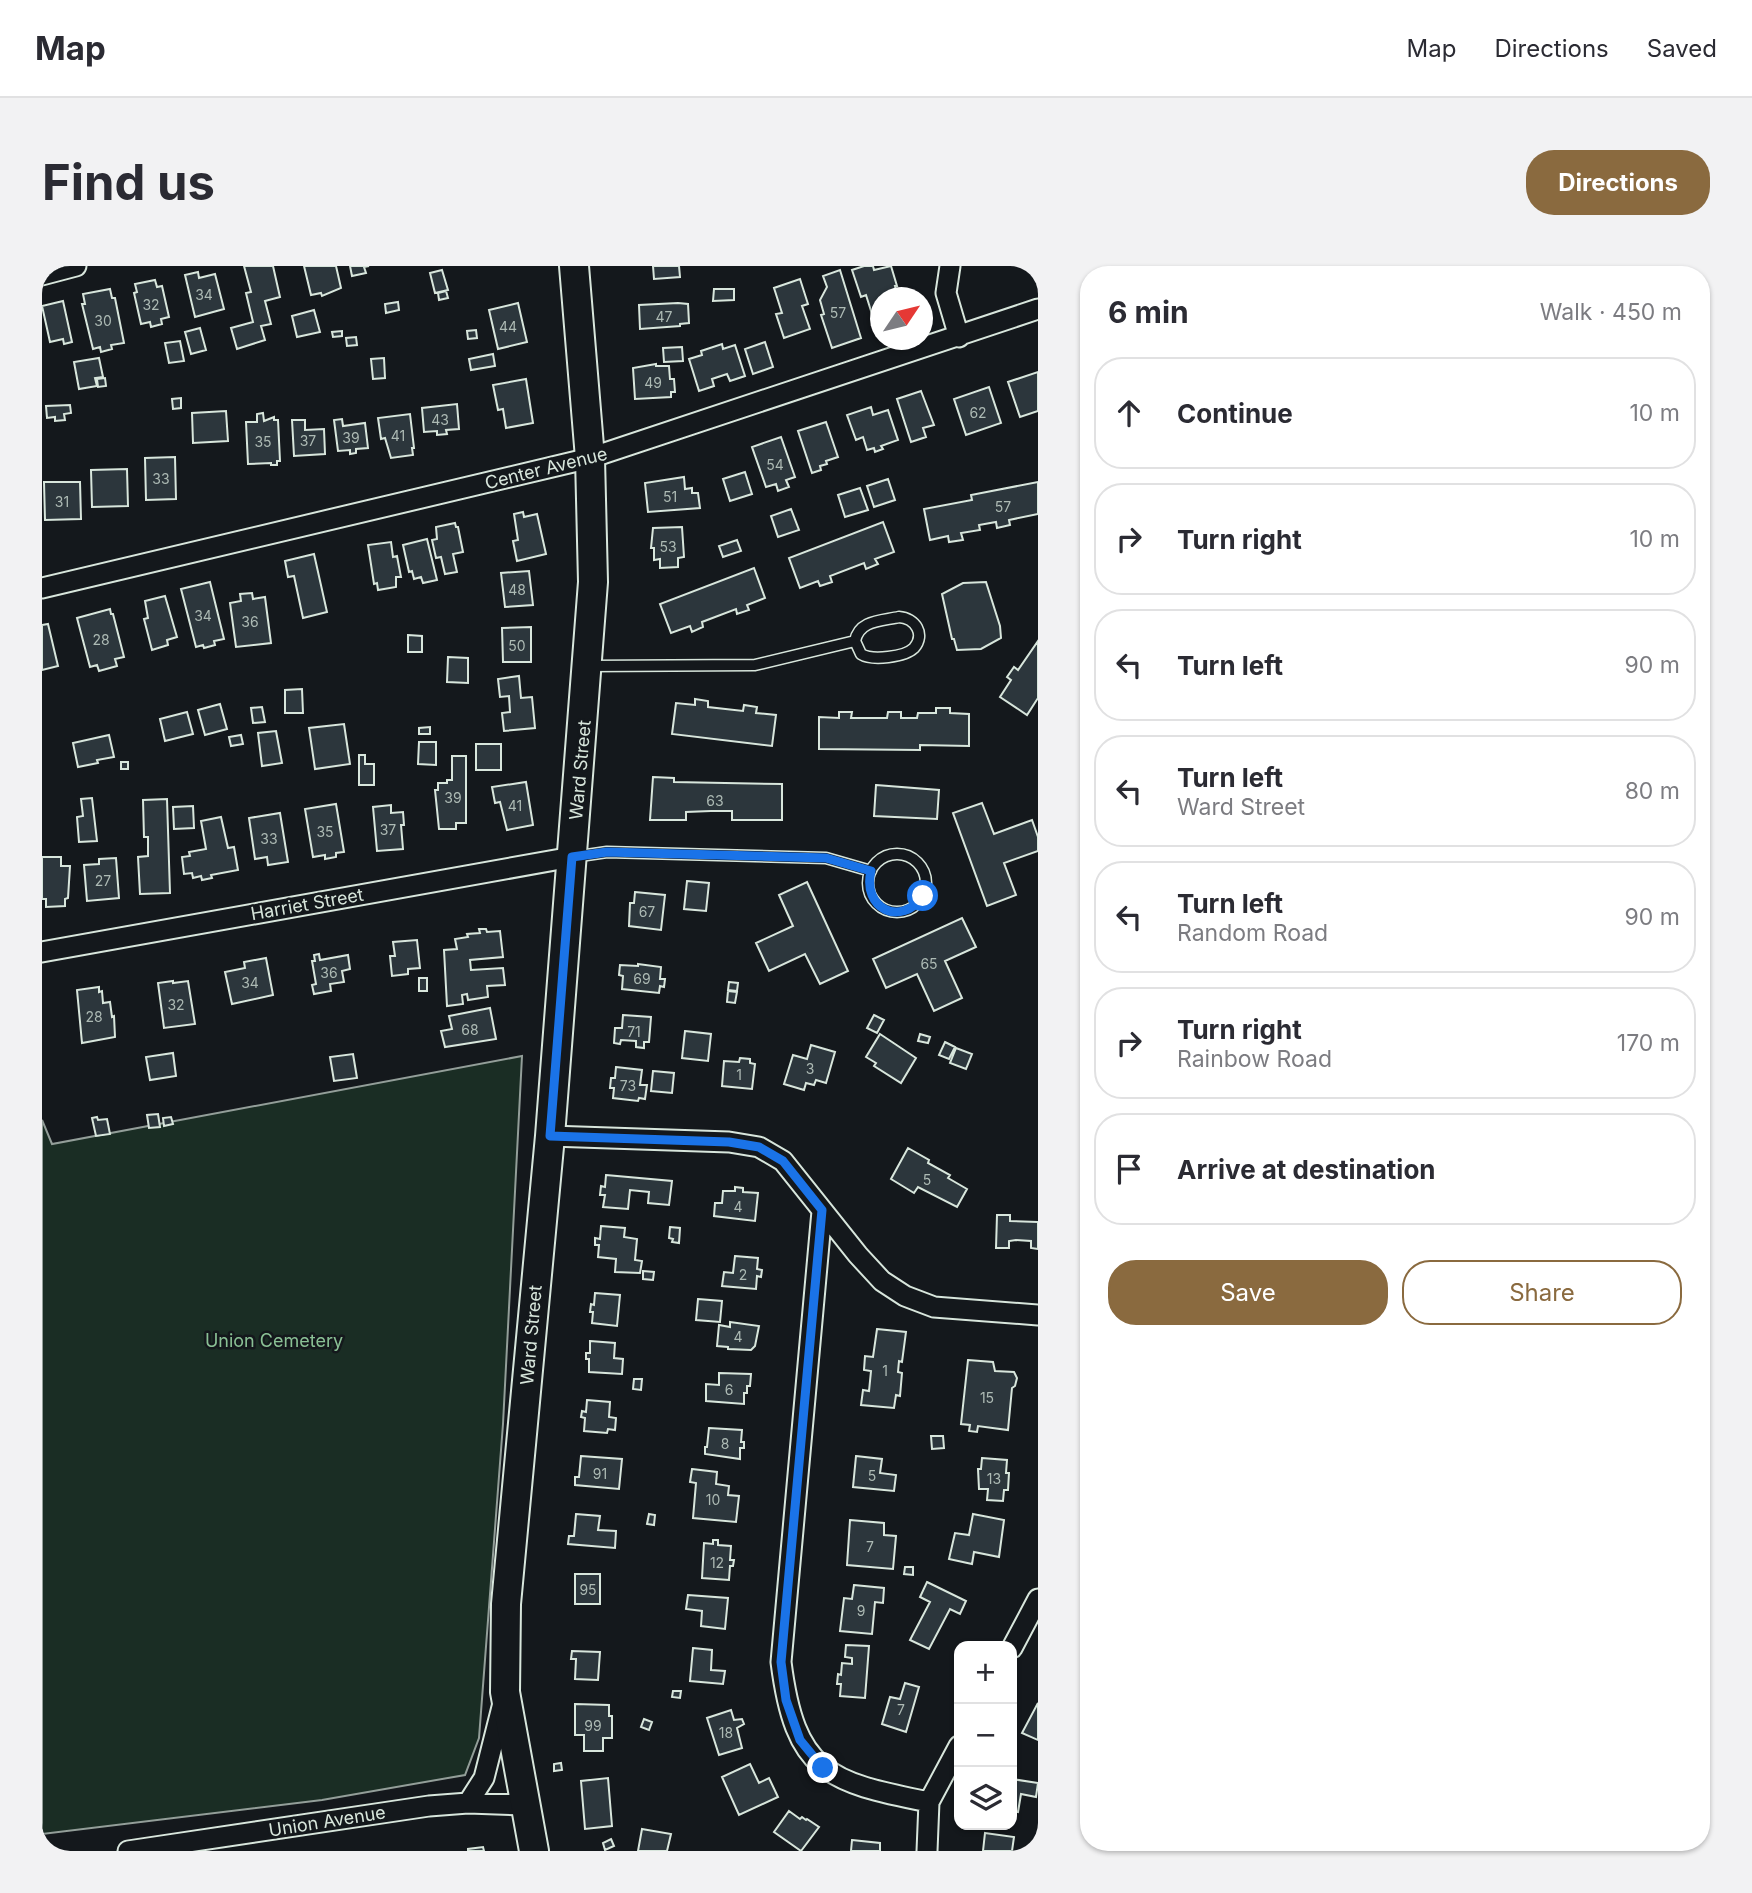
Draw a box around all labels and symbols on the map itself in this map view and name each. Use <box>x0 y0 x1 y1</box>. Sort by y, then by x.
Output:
house number: 34 <box>195 286 213 303</box>
north arrow <box>870 287 933 350</box>
house number: 32 <box>142 296 160 313</box>
house number: 57 <box>830 304 846 321</box>
house number: 47 <box>656 308 673 325</box>
house number: 30 <box>94 312 112 329</box>
house number: 44 <box>499 318 517 335</box>
house number: 49 <box>644 374 662 391</box>
house number: 62 <box>969 404 987 421</box>
house number: 43 <box>431 411 449 428</box>
house number: 41 <box>391 427 405 444</box>
house number: 39 <box>342 429 360 446</box>
house number: 37 <box>300 432 316 449</box>
house number: 35 <box>254 433 272 450</box>
street label: Center Avenue <box>483 443 609 493</box>
house number: 54 <box>766 456 784 473</box>
house number: 33 <box>152 470 170 487</box>
house number: 51 <box>663 488 677 505</box>
house number: 31 <box>55 493 69 510</box>
house number: 57 <box>995 498 1011 515</box>
house number: 53 <box>659 538 677 555</box>
house number: 48 <box>508 581 526 598</box>
house number: 34 <box>194 607 212 624</box>
house number: 36 <box>241 613 259 630</box>
house number: 28 <box>92 631 110 648</box>
house number: 50 <box>508 637 526 654</box>
street label: Ward Street <box>565 719 595 821</box>
house number: 39 <box>444 789 462 806</box>
house number: 63 <box>706 792 724 809</box>
house number: 41 <box>508 797 522 814</box>
house number: 37 <box>380 821 396 838</box>
house number: 35 <box>316 823 334 840</box>
house number: 33 <box>260 830 278 847</box>
house number: 27 <box>95 872 111 889</box>
route start <box>907 880 938 911</box>
street label: Harriet Street <box>249 884 365 924</box>
house number: 67 <box>639 903 655 920</box>
house number: 65 <box>920 955 938 972</box>
house number: 36 <box>320 964 338 981</box>
house number: 69 <box>633 970 651 987</box>
house number: 34 <box>241 974 259 991</box>
house number: 32 <box>167 996 185 1013</box>
house number: 28 <box>85 1008 103 1025</box>
house number: 68 <box>461 1021 479 1038</box>
house number: 71 <box>627 1023 641 1040</box>
house number: 3 <box>806 1060 814 1077</box>
house number: 1 <box>736 1066 742 1083</box>
house number: 73 <box>620 1077 636 1094</box>
house number: 5 <box>923 1171 931 1188</box>
house number: 4 <box>733 1198 743 1215</box>
house number: 2 <box>739 1266 747 1283</box>
street label: Ward Street <box>516 1284 546 1386</box>
house number: 4 <box>733 1328 743 1345</box>
park label: Union Cemetery <box>205 1330 343 1351</box>
house number: 1 <box>882 1362 888 1379</box>
house number: 6 <box>725 1381 733 1398</box>
house number: 15 <box>980 1389 994 1406</box>
house number: 8 <box>721 1435 729 1452</box>
house number: 91 <box>593 1465 607 1482</box>
house number: 5 <box>868 1467 876 1484</box>
house number: 13 <box>987 1470 1001 1487</box>
house number: 10 <box>706 1491 720 1508</box>
house number: 7 <box>866 1538 874 1555</box>
house number: 12 <box>710 1554 724 1571</box>
house number: 95 <box>579 1581 597 1598</box>
house number: 9 <box>857 1602 865 1619</box>
house number: 7 <box>897 1701 905 1718</box>
house number: 99 <box>584 1717 602 1734</box>
house number: 18 <box>719 1724 733 1741</box>
route end <box>807 1752 838 1783</box>
street label: Union Avenue <box>267 1801 387 1841</box>

